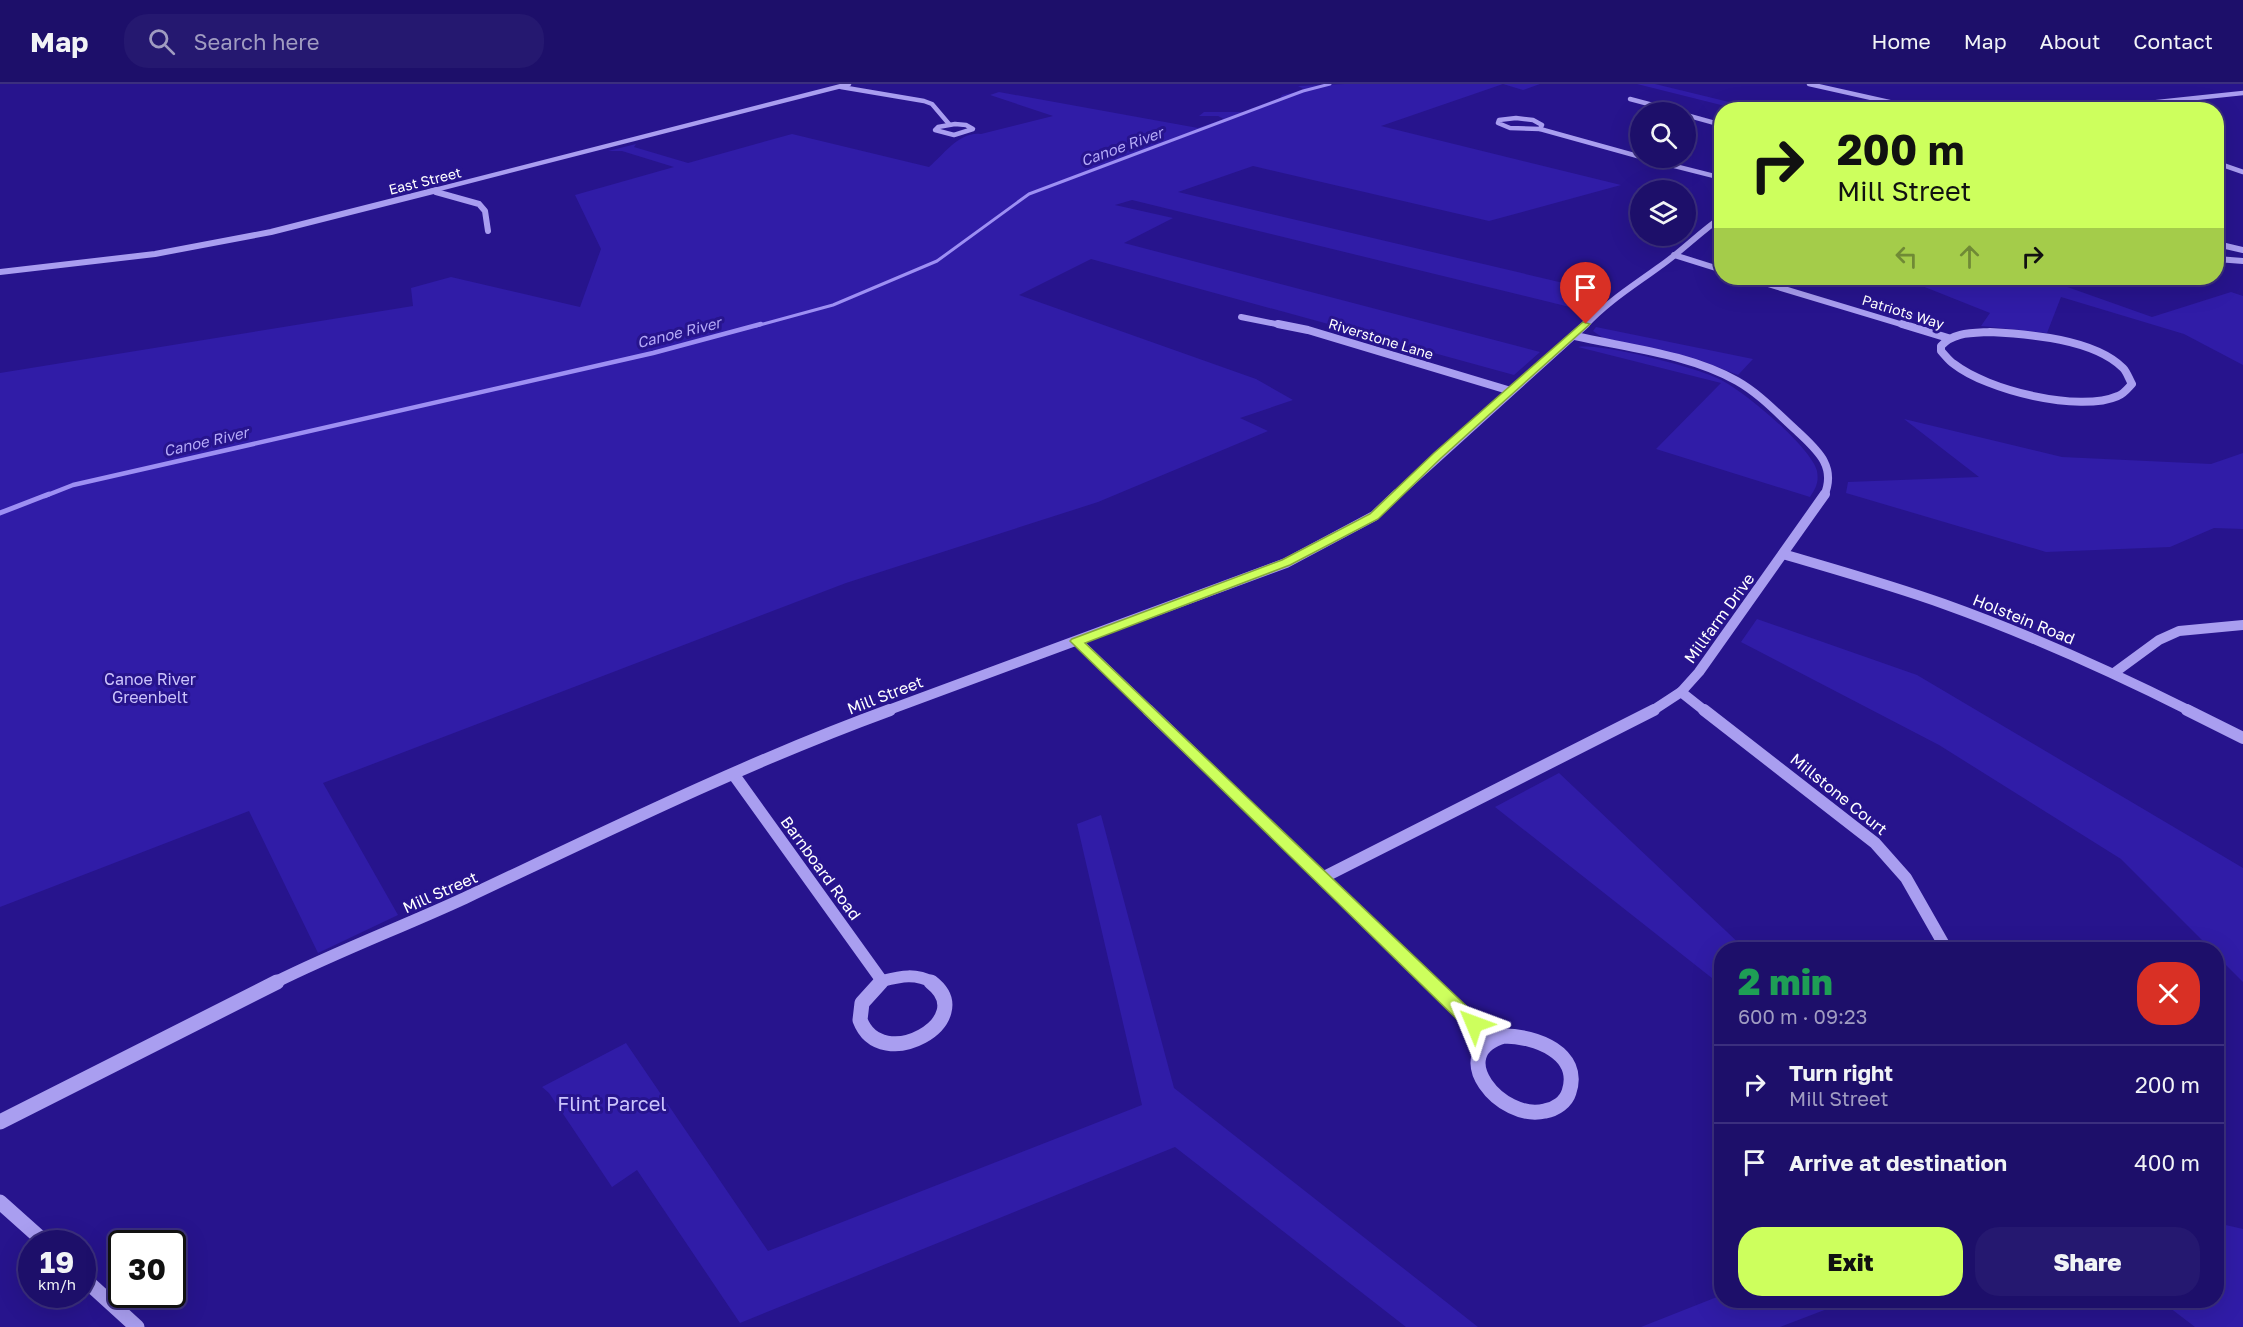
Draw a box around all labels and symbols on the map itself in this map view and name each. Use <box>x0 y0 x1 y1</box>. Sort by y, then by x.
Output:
water label: Canoe River <box>1078 122 1167 169</box>
street label: East Street <box>387 163 463 198</box>
pin <box>1560 262 1611 324</box>
street label: Patriots Way <box>1860 291 1946 332</box>
water label: Canoe River <box>635 312 725 351</box>
street label: Riverstone Lane <box>1327 314 1436 363</box>
water label: Canoe River <box>162 422 252 459</box>
street label: Millfarm Drive <box>1680 569 1758 667</box>
street label: Holstein Road <box>1970 589 2078 649</box>
park label: Canoe River Greenbelt <box>104 669 196 707</box>
street label: Mill Street <box>844 671 926 719</box>
street label: Millstone Court <box>1786 749 1892 839</box>
street label: Barnboard Road <box>777 812 865 924</box>
street label: Mill Street <box>400 867 480 917</box>
position arrow <box>1442 992 1506 1056</box>
park label: Flint Parcel <box>557 1091 667 1115</box>
speed limit sign: 30 <box>108 1230 186 1308</box>

